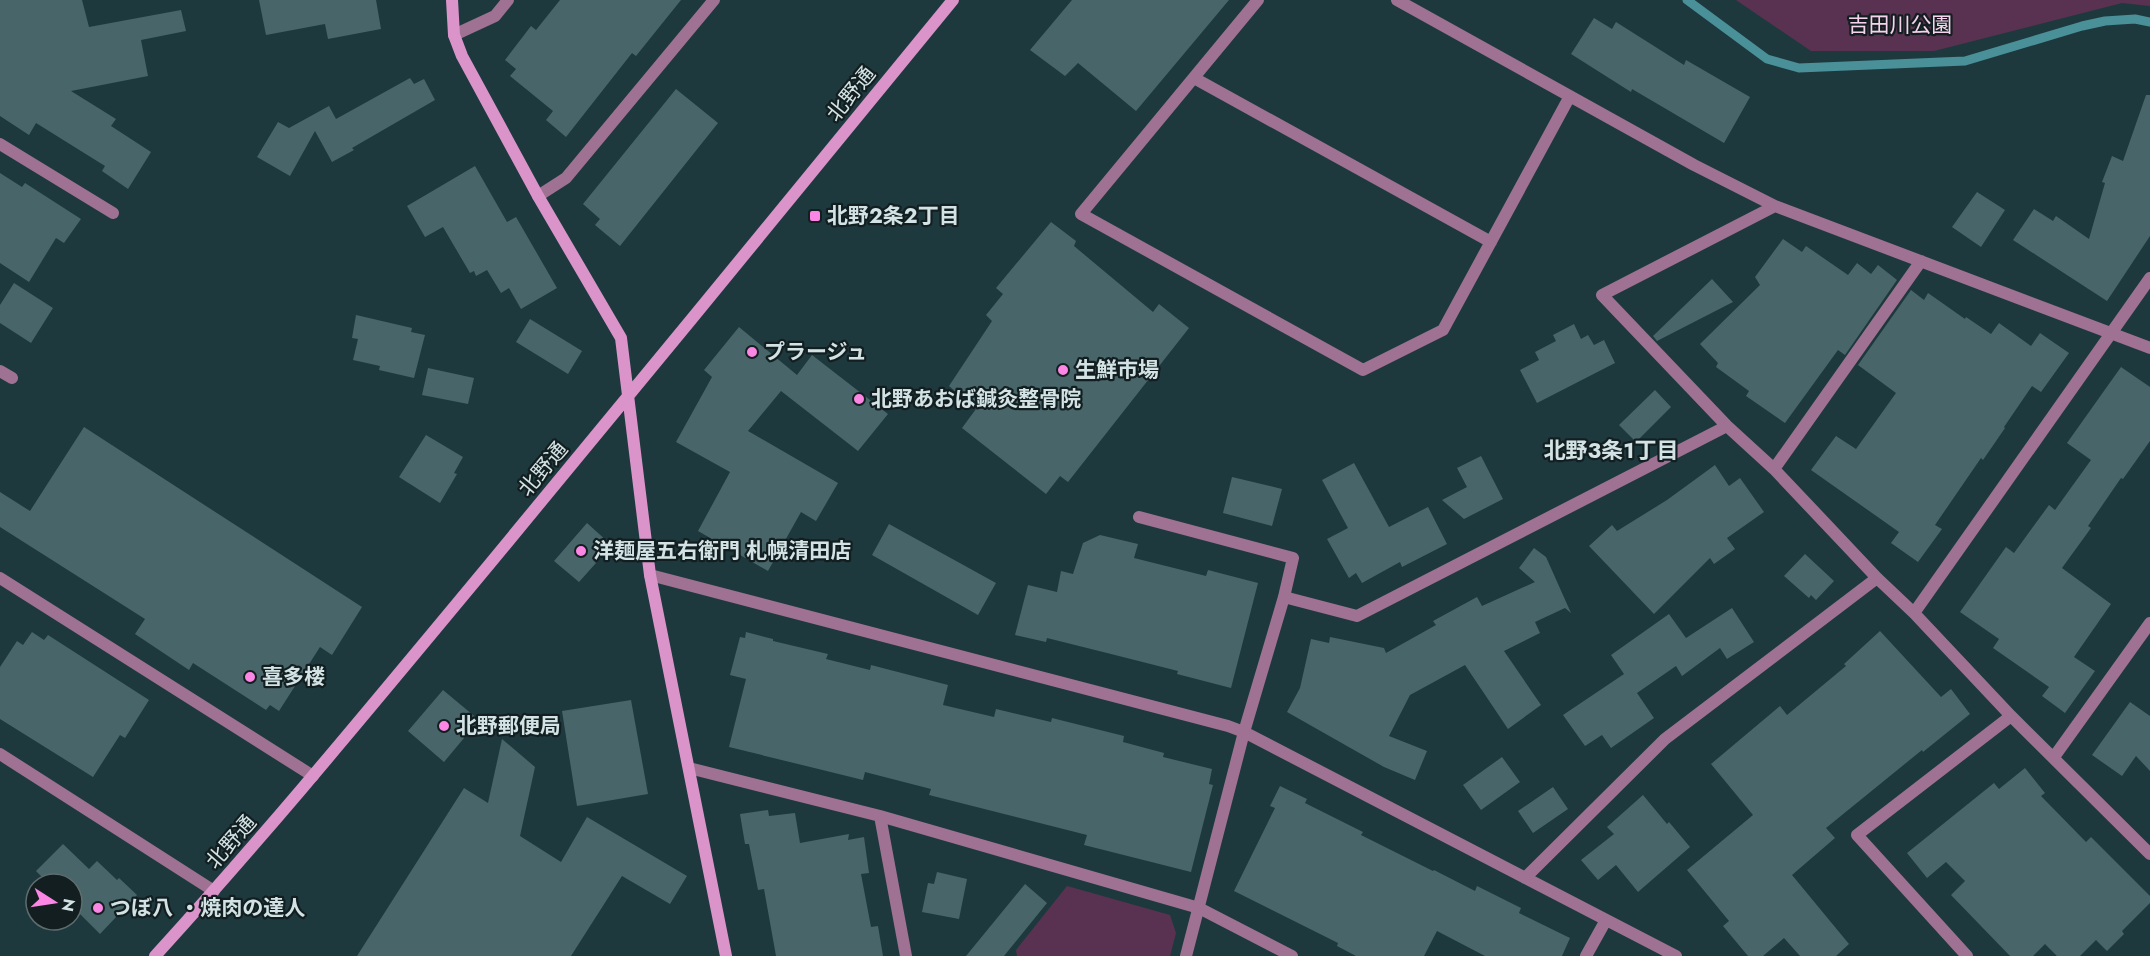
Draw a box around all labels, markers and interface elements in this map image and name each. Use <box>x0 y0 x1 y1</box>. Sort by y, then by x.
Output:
park label: 吉田川公園 <box>1848 10 1953 40</box>
street label: 北野通 <box>820 60 882 128</box>
place label: 北野2条2丁目 <box>827 201 960 231</box>
marker: 北野2条2丁目 <box>808 209 822 223</box>
place label: プラージュ <box>764 337 867 367</box>
marker: プラージュ <box>745 345 759 359</box>
place label: 生鮮市場 <box>1075 355 1159 385</box>
marker: 生鮮市場 <box>1056 363 1070 377</box>
place label: 北野あおば鍼灸整骨院 <box>871 384 1081 414</box>
marker: 北野あおば鍼灸整骨院 <box>852 392 866 406</box>
district label: 北野3条1丁目 <box>1544 434 1678 466</box>
street label: 北野通 <box>511 435 575 503</box>
place label: 洋麺屋五右衛門 札幌清田店 <box>593 536 851 566</box>
marker: 洋麺屋五右衛門 札幌清田店 <box>574 544 588 558</box>
place label: 喜多楼 <box>262 662 325 692</box>
marker: 喜多楼 <box>243 670 257 684</box>
place label: 北野郵便局 <box>456 711 561 741</box>
marker: 北野郵便局 <box>437 719 451 733</box>
street label: 北野通 <box>199 808 263 876</box>
north arrow <box>24 872 84 932</box>
place label: つぼ八 ・焼肉の達人 <box>110 893 305 923</box>
text: N <box>56 896 81 914</box>
marker: つぼ八 ・焼肉の達人 <box>91 901 105 915</box>

